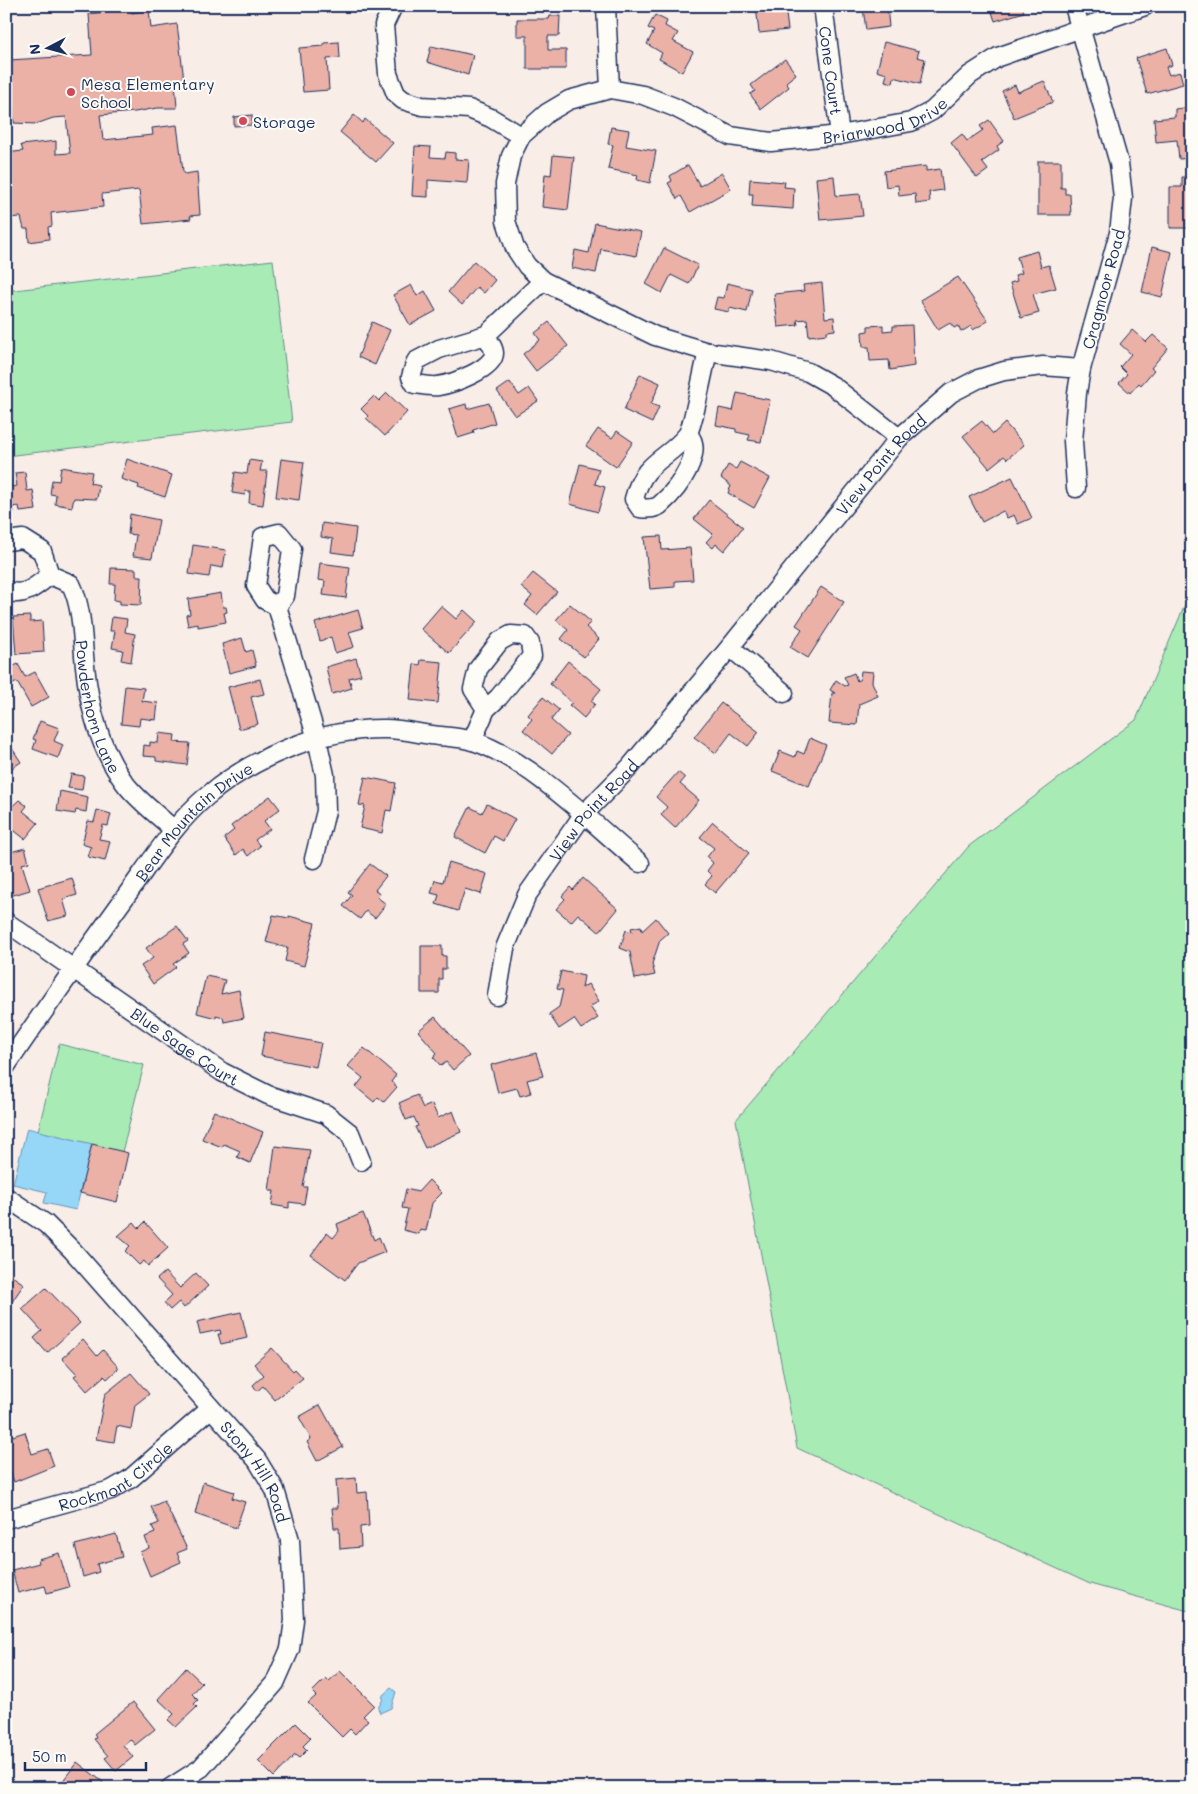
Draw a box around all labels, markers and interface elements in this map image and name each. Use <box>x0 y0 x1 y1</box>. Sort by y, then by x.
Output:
north arrow <box>22 22 72 72</box>
street label: Cone Court <box>815 25 848 116</box>
text: N <box>25 43 45 56</box>
place label: Mesa Elementary School <box>81 73 215 112</box>
marker: Mesa Elementary School <box>65 86 77 98</box>
street label: Briarwood Drive <box>822 92 951 147</box>
place label: Storage <box>253 111 316 132</box>
marker: Storage <box>237 115 249 127</box>
street label: Cragmoor Road <box>1077 227 1129 351</box>
street label: View Point Road <box>831 409 930 519</box>
street label: Powderhorn Lane <box>72 639 126 777</box>
street label: View Point Road <box>544 755 643 865</box>
street label: Bear Mountain Drive <box>130 757 256 885</box>
street label: Blue Sage Court <box>127 1002 243 1089</box>
street label: Stony Hill Road <box>216 1416 294 1524</box>
street label: Rockmont Circle <box>56 1437 176 1515</box>
scale bar <box>25 1739 146 1771</box>
text: 50 m <box>32 1746 67 1766</box>

